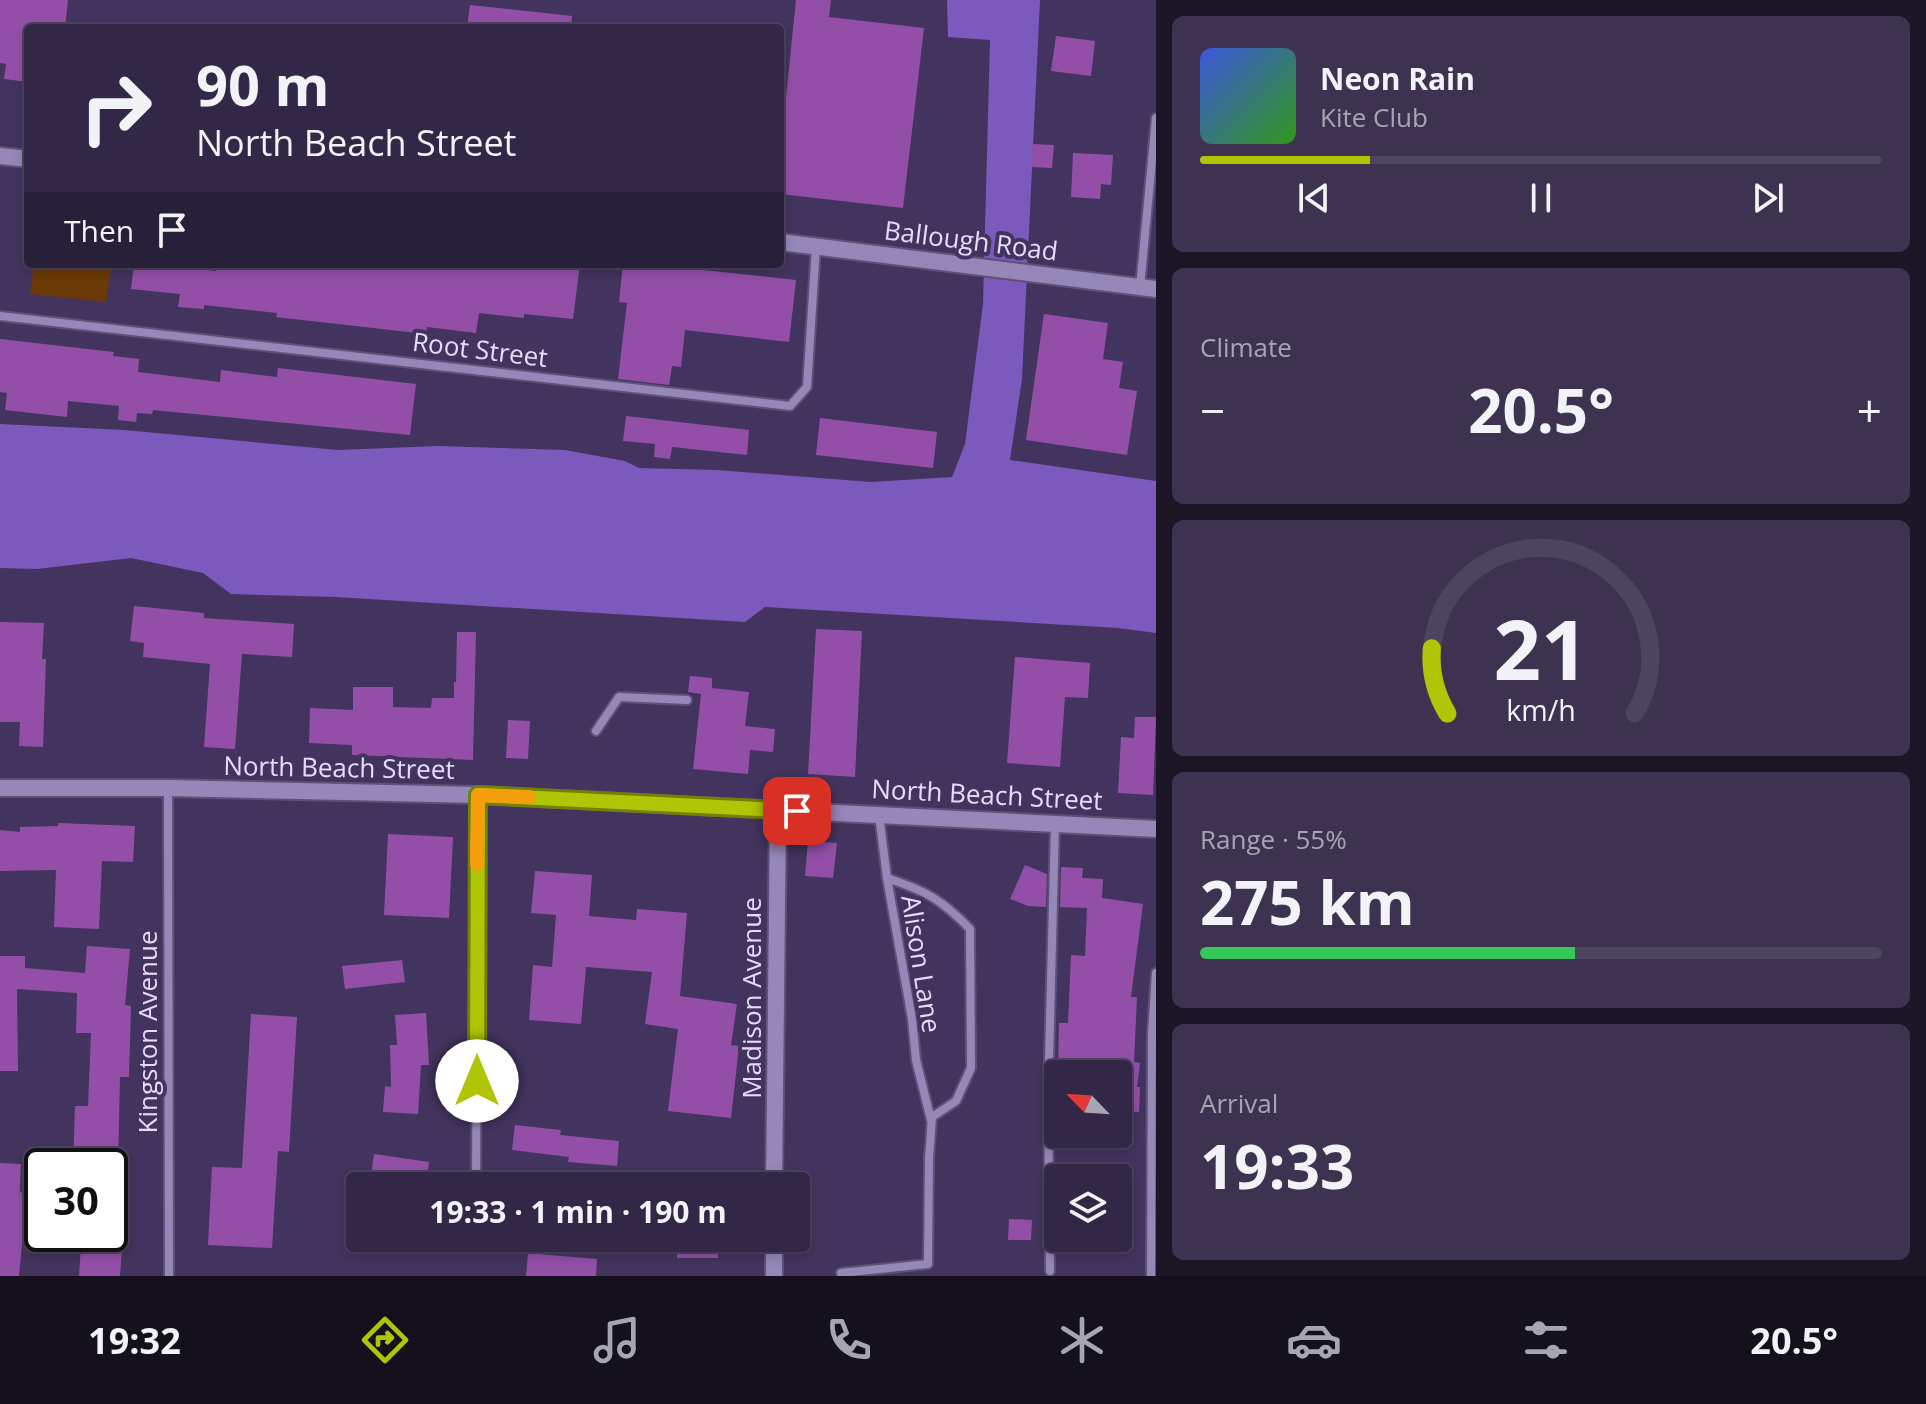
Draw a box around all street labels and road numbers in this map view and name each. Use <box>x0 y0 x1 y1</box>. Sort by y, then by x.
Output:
street label: Ballough Road <box>882 211 1060 269</box>
street label: Root Street <box>410 323 550 375</box>
street label: North Beach Street <box>223 747 455 787</box>
street label: North Beach Street <box>871 770 1104 818</box>
street label: Alison Lane <box>893 892 951 1035</box>
street label: Madison Avenue <box>733 897 769 1099</box>
street label: Kingston Avenue <box>129 930 165 1134</box>

